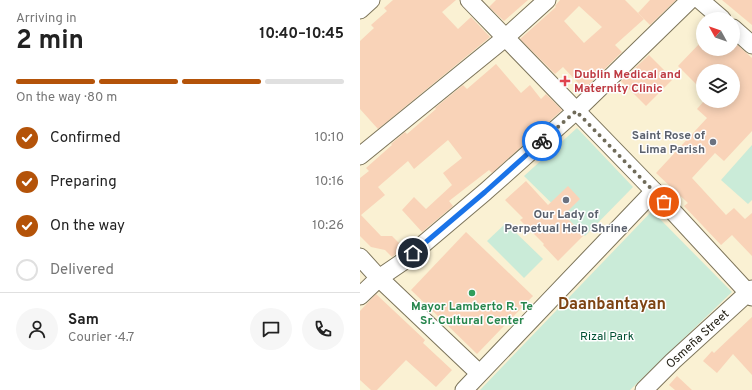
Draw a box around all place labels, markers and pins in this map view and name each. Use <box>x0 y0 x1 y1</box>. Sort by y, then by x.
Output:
place label: Dublin Medical and Maternity Clinic <box>574 67 681 97</box>
marker: Dublin Medical and Maternity Clinic <box>559 75 571 87</box>
place label: Saint Rose of Lima Parish <box>632 128 706 158</box>
marker: Saint Rose of Lima Parish <box>708 137 718 147</box>
pin <box>647 185 681 219</box>
marker: Our Lady of Perpetual Help Shrine <box>561 195 571 205</box>
place label: Our Lady of Perpetual Help Shrine <box>504 207 628 237</box>
pin <box>396 236 430 270</box>
marker: Mayor Lamberto R. Te Sr. Cultural Center <box>467 288 477 298</box>
place label: Mayor Lamberto R. Te Sr. Cultural Center <box>411 299 533 329</box>

